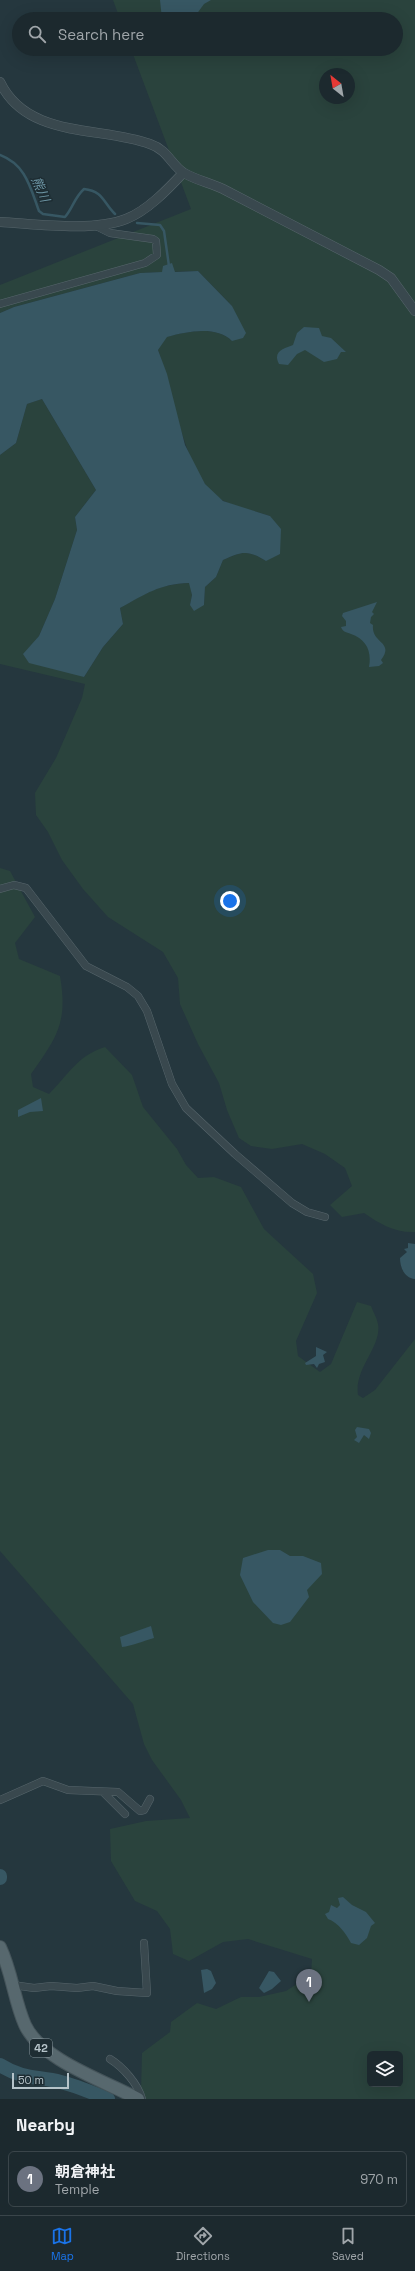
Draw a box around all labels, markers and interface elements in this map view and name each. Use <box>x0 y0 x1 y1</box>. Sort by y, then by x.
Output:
search box <box>12 12 403 56</box>
icon: search <box>26 23 48 45</box>
text: Search here <box>58 25 144 44</box>
north arrow <box>319 68 355 104</box>
water label: 熊川 <box>28 174 54 206</box>
your location <box>220 891 240 911</box>
pin: 1 <box>296 1969 322 2002</box>
road number: 42 <box>30 2039 52 2057</box>
map controls <box>367 2051 403 2087</box>
button: layers <box>367 2051 403 2087</box>
scale bar <box>12 2071 69 2090</box>
text: 50 m <box>18 2073 44 2087</box>
text: Nearby <box>16 2114 75 2136</box>
text: 朝倉神社 <box>55 2162 115 2181</box>
text: 1 <box>27 2171 33 2188</box>
text: 970 m <box>360 2171 398 2188</box>
text: Temple <box>55 2181 99 2198</box>
tab: Map <box>51 2225 74 2263</box>
tab: Directions <box>176 2225 230 2263</box>
tab: Saved <box>332 2225 364 2263</box>

